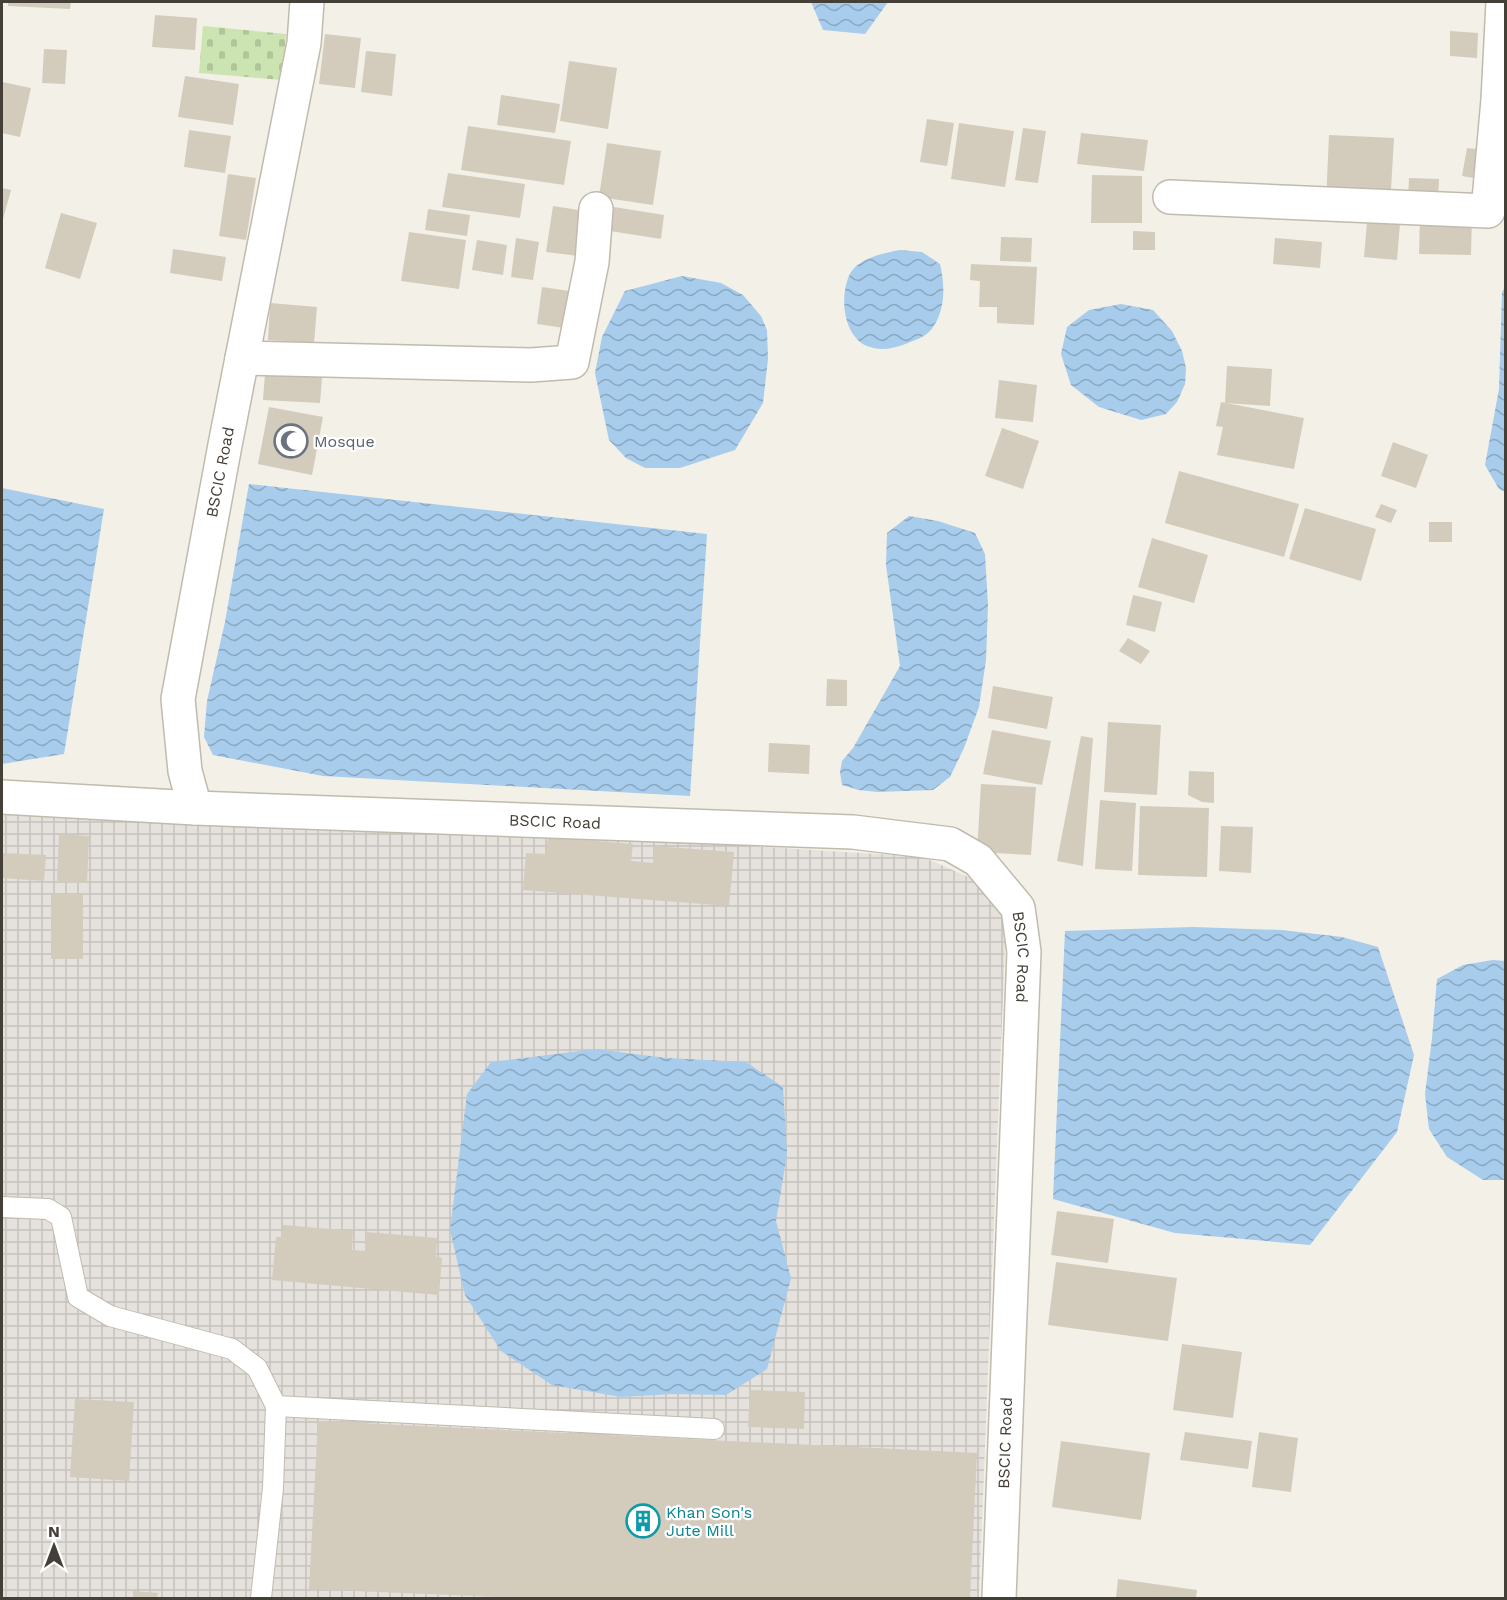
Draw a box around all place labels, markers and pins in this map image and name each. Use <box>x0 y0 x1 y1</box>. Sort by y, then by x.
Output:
mosque icon: Mosque <box>273 423 309 459</box>
place label: Mosque <box>314 432 375 451</box>
building icon: Khan Son's Jute Mill <box>625 1503 661 1539</box>
place label: Khan Son's Jute Mill <box>666 1503 752 1540</box>

